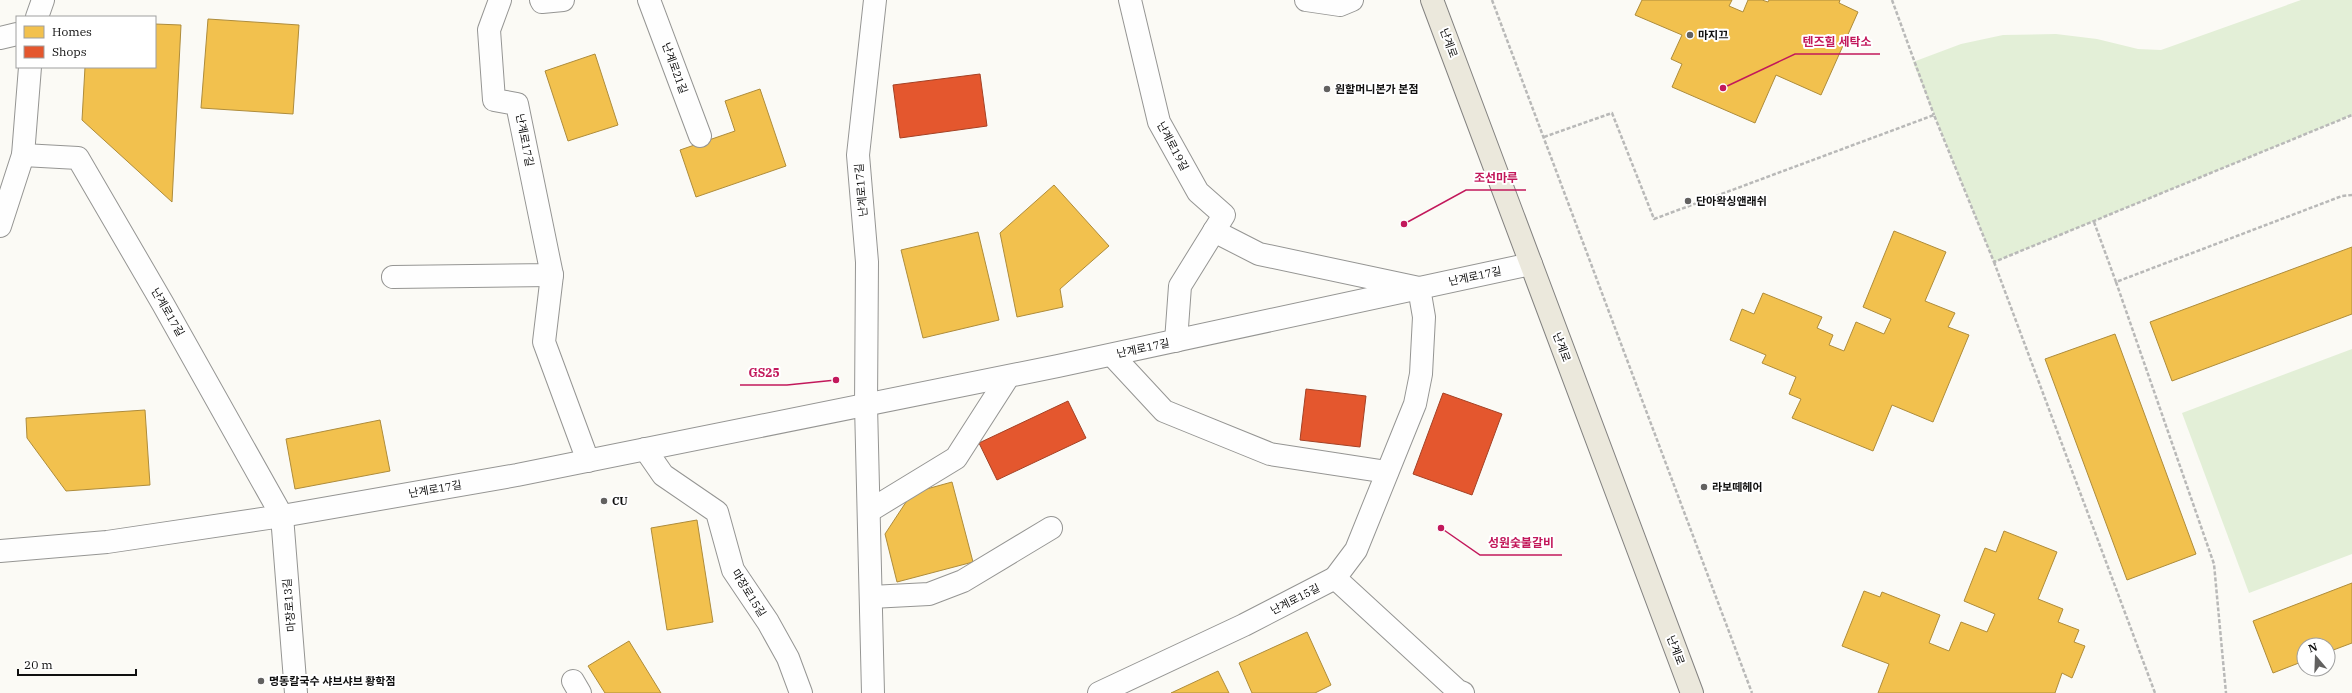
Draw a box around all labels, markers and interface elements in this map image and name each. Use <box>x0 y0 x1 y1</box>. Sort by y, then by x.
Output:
legend <box>16 16 156 68</box>
text: Homes <box>52 24 92 39</box>
street label: 난계로 <box>1437 26 1461 60</box>
place label: 마지끄 <box>1698 28 1728 42</box>
marker: 마지끄 <box>1685 30 1695 40</box>
callout: 텐즈힐 세탁소 <box>1795 30 1880 54</box>
text: 텐즈힐 세탁소 <box>1802 34 1872 49</box>
street label: 난계로21길 <box>659 40 691 96</box>
text: Shops <box>52 44 87 59</box>
place label: 원할머니본가 본점 <box>1335 82 1419 96</box>
marker: 원할머니본가 본점 <box>1322 84 1332 94</box>
street label: 난계로17길 <box>513 112 537 168</box>
street label: 난계로19길 <box>1154 119 1192 173</box>
street label: 난계로17길 <box>852 163 870 217</box>
callout: 조선마루 <box>1466 166 1526 190</box>
text: 조선마루 <box>1474 170 1518 185</box>
place label: 단아왁싱앤래쉬 <box>1696 194 1767 208</box>
marker: 단아왁싱앤래쉬 <box>1683 196 1693 206</box>
street label: 난계로17길 <box>1447 264 1503 288</box>
street label: 난계로17길 <box>149 285 187 339</box>
street label: 난계로 <box>1550 330 1574 364</box>
street label: 난계로17길 <box>1115 336 1171 360</box>
callout: GS25 <box>740 361 787 385</box>
text: GS25 <box>748 365 780 380</box>
street label: 난계로17길 <box>407 477 463 501</box>
place label: 라보떼헤어 <box>1712 480 1763 494</box>
marker: 라보떼헤어 <box>1699 482 1709 492</box>
place label: CU <box>612 494 628 508</box>
marker: CU <box>599 496 609 506</box>
callout: 성원숯불갈비 <box>1480 531 1562 555</box>
text: 성원숯불갈비 <box>1488 535 1554 550</box>
street label: 마장로15길 <box>729 567 769 619</box>
street label: 마장로13길 <box>280 578 298 632</box>
street label: 난계로15길 <box>1268 581 1322 617</box>
street label: 난계로 <box>1664 633 1688 667</box>
north arrow <box>2296 637 2336 677</box>
text: N <box>2306 639 2319 656</box>
scale bar <box>18 651 136 677</box>
text: 20 m <box>24 657 53 672</box>
place label: 명동칼국수 샤브샤브 황학점 <box>269 674 396 688</box>
marker: 명동칼국수 샤브샤브 황학점 <box>256 676 266 686</box>

